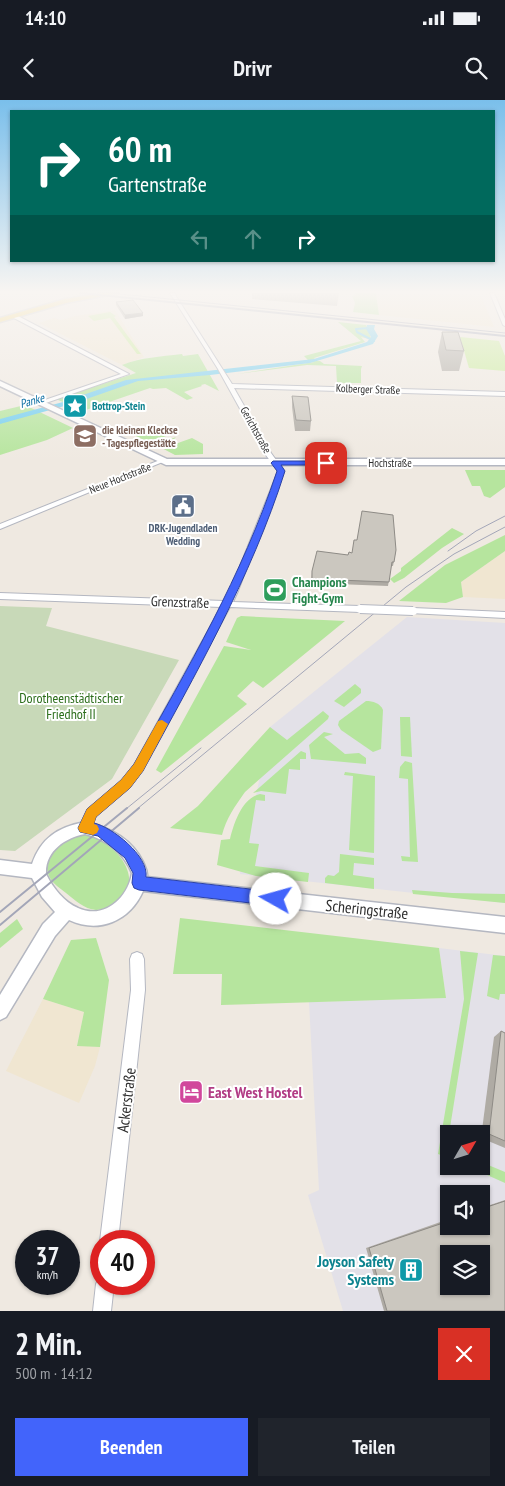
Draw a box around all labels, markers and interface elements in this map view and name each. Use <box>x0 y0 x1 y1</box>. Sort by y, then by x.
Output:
text: 14:10 <box>25 6 66 30</box>
icon: back <box>15 54 43 82</box>
text: Drivr <box>233 54 272 82</box>
icon: search <box>462 54 490 82</box>
text: 60 m <box>108 126 172 172</box>
icon: right <box>25 130 90 195</box>
text: Gartenstraße <box>108 170 207 198</box>
icon: left <box>186 225 214 253</box>
icon: ahead <box>239 225 267 253</box>
icon: right <box>292 225 320 253</box>
street label: Kolberger Straße <box>336 381 401 397</box>
water label: Panke <box>18 390 47 411</box>
place icon: Bottrop-Stein <box>62 393 88 419</box>
place label: Bottrop-Stein <box>92 399 145 413</box>
street label: Gerichtstraße <box>237 404 275 456</box>
school or university icon: die kleinen Kleckse - Tagespflegestätte <box>72 423 98 449</box>
place label: die kleinen Kleckse - Tagespflegestätte <box>102 423 178 450</box>
pin <box>305 442 347 484</box>
icon: arrive <box>312 449 340 477</box>
street label: Hochstraße <box>368 456 412 470</box>
street label: Neue Hochstraße <box>87 459 153 497</box>
public building icon: DRK-Jugendladen Wedding <box>170 493 196 519</box>
place label: DRK-Jugendladen Wedding <box>149 521 218 548</box>
place label: Champions Fight-Gym <box>292 573 347 607</box>
sports icon: Champions Fight-Gym <box>262 577 288 603</box>
street label: Grenzstraße <box>151 592 210 612</box>
park label: Dorotheenstädtischer Friedhof II <box>19 689 123 723</box>
position arrow <box>249 872 301 924</box>
street label: Scheringstraße <box>325 895 409 923</box>
street label: Ackerstraße <box>112 1066 140 1134</box>
hotel icon: East West Hostel <box>178 1079 204 1105</box>
place label: East West Hostel <box>208 1082 303 1102</box>
north arrow <box>440 1125 490 1175</box>
map controls <box>440 1125 490 1295</box>
button: sound <box>440 1185 490 1235</box>
speed limit sign: 40 <box>90 1230 155 1295</box>
text: 37 <box>36 1240 59 1272</box>
button: layers <box>440 1245 490 1295</box>
place label: Joyson Safety Systems <box>316 1251 395 1289</box>
building icon: Joyson Safety Systems <box>398 1257 424 1283</box>
text: km/h <box>37 1267 58 1282</box>
text: 2 Min. <box>15 1324 82 1363</box>
button: close <box>438 1328 490 1380</box>
text: 500 m · 14:12 <box>15 1363 93 1383</box>
button: Beenden <box>15 1418 248 1476</box>
button: Teilen <box>258 1418 490 1476</box>

